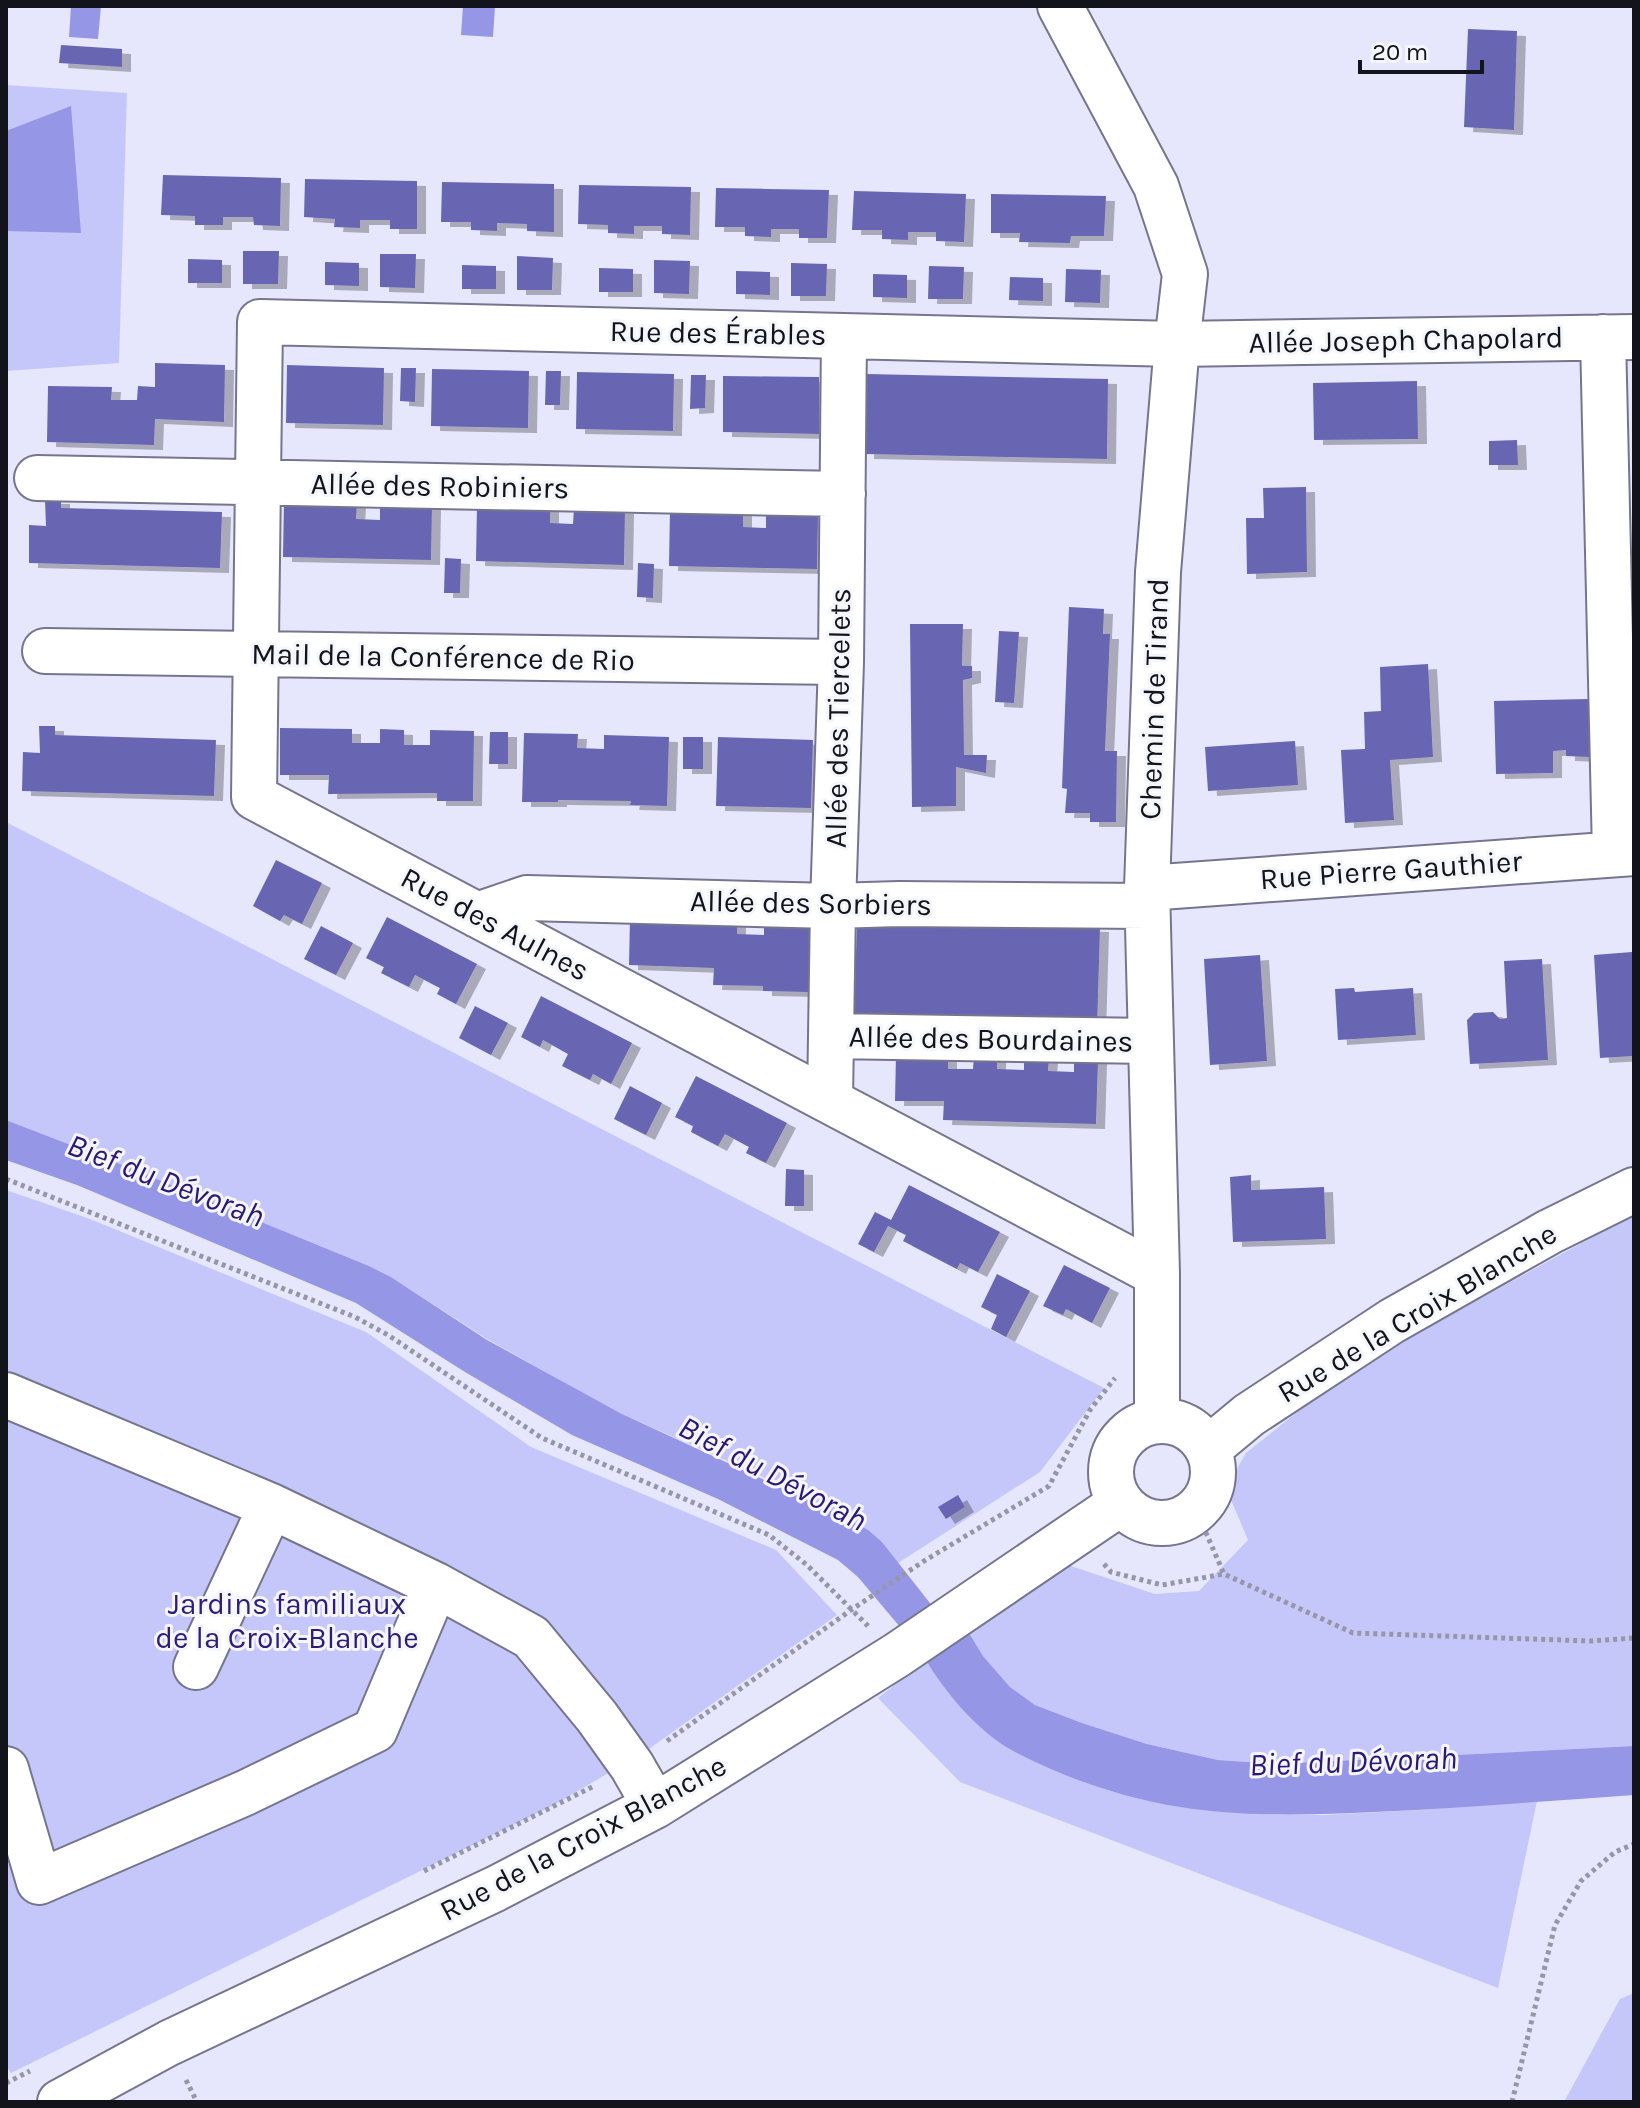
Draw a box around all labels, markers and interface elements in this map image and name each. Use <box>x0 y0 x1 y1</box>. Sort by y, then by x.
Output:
scale bar <box>1360 24 1482 74</box>
text: 20 m <box>1372 38 1428 66</box>
street label: Rue des Érables <box>609 313 827 353</box>
street label: Allée Joseph Chapolard <box>1248 319 1564 361</box>
street label: Allée des Robiniers <box>310 466 570 506</box>
street label: Chemin de Tirand <box>1132 578 1176 820</box>
street label: Allée des Tiercelets <box>818 588 858 848</box>
street label: Mail de la Conférence de Rio <box>251 636 635 678</box>
street label: Rue Pierre Gauthier <box>1259 843 1523 897</box>
street label: Rue des Aulnes <box>395 859 595 989</box>
street label: Allée des Sorbiers <box>690 883 932 923</box>
street label: Allée des Bourdaines <box>848 1019 1134 1059</box>
water label: Bief du Dévorah <box>62 1126 270 1235</box>
street label: Rue de la Croix Blanche <box>1271 1215 1563 1411</box>
water label: Bief du Dévorah <box>672 1408 873 1539</box>
park label: Jardins familiaux de la Croix-Blanche <box>155 1586 419 1656</box>
water label: Bief du Dévorah <box>1248 1739 1458 1784</box>
street label: Rue de la Croix Blanche <box>434 1747 732 1929</box>

